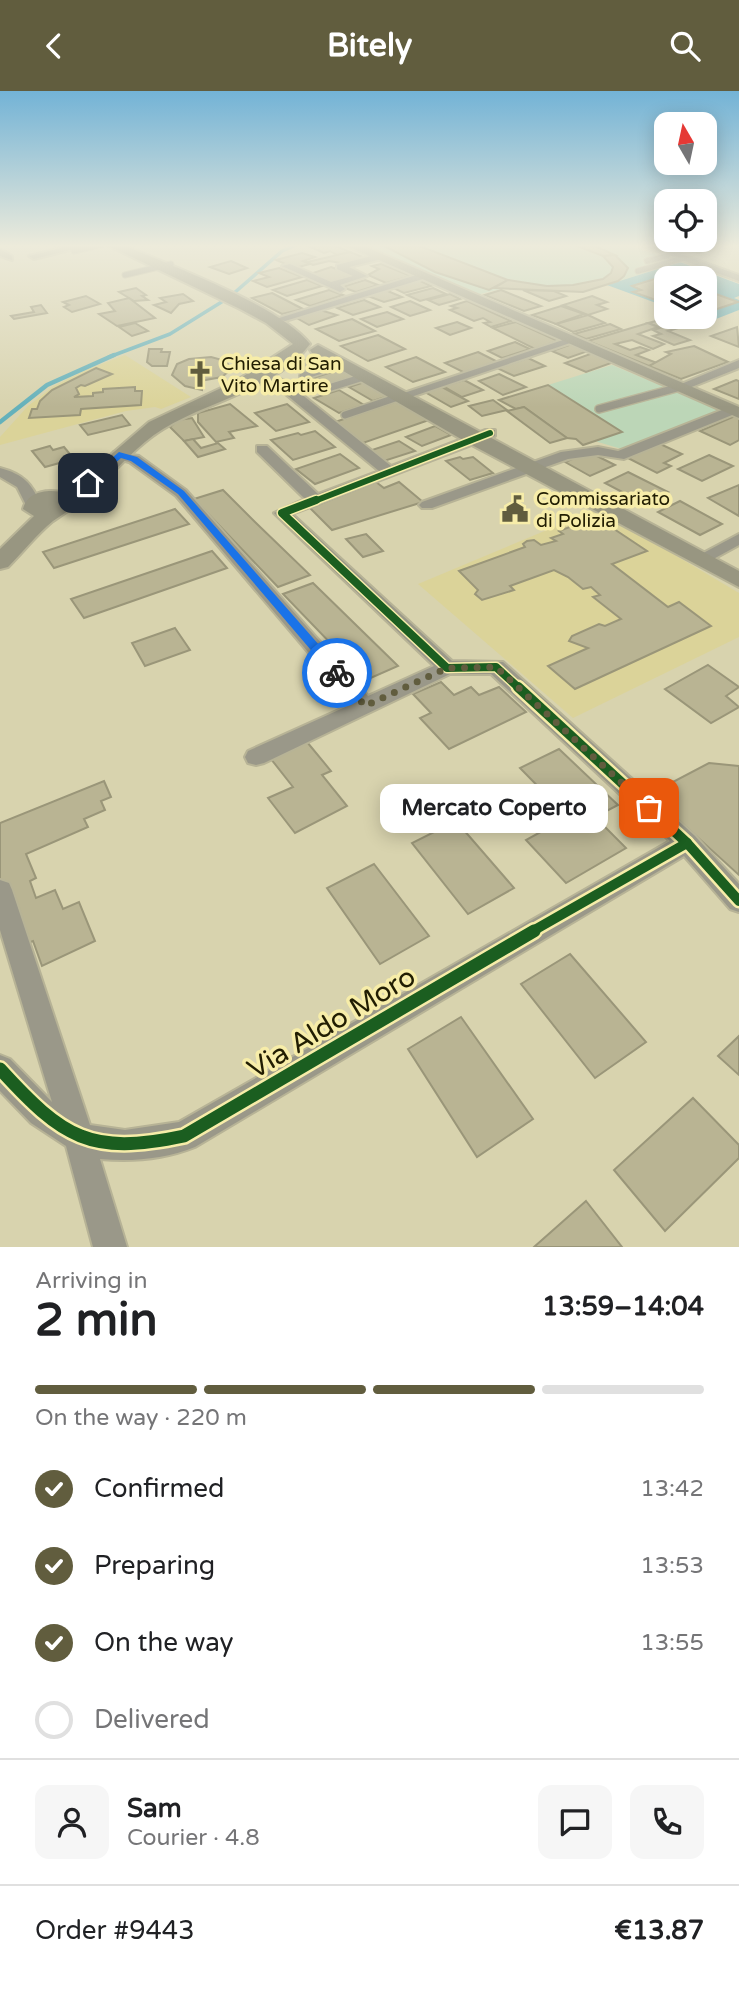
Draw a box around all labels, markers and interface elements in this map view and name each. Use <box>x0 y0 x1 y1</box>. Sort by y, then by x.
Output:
icon: back <box>35 27 73 65</box>
text: Bitely <box>327 27 412 65</box>
icon: search <box>666 27 704 65</box>
north arrow <box>654 112 718 175</box>
map controls <box>654 112 717 329</box>
button: locate <box>654 189 717 252</box>
button: layers <box>654 266 717 329</box>
place label: Chiesa di San Vito Martire <box>221 353 342 397</box>
church icon: Chiesa di San Vito Martire <box>185 359 215 389</box>
pin <box>58 453 118 513</box>
icon: home <box>69 464 107 502</box>
place label: Commissariato di Polizia <box>536 488 670 532</box>
public building icon: Commissariato di Polizia <box>500 494 530 524</box>
courier <box>302 638 372 708</box>
icon: bike <box>318 654 356 692</box>
pin <box>619 778 679 838</box>
callout: Mercato Coperto <box>379 783 607 833</box>
icon: bag <box>630 789 668 827</box>
text: Mercato Coperto <box>401 794 587 822</box>
street label: Via Aldo Moro <box>241 959 422 1086</box>
text: Arriving in <box>35 1267 148 1295</box>
text: 13:59–14:04 <box>542 1291 704 1322</box>
text: 2 min <box>35 1293 158 1348</box>
text: On the way · 220 m <box>35 1404 247 1432</box>
icon: check <box>35 1470 73 1508</box>
text: Confirmed <box>94 1473 224 1504</box>
text: 13:42 <box>640 1475 704 1503</box>
icon: check <box>35 1547 73 1585</box>
text: Preparing <box>94 1550 215 1581</box>
text: 13:53 <box>640 1552 704 1580</box>
icon: check <box>35 1624 73 1662</box>
text: On the way <box>94 1627 234 1658</box>
text: 13:55 <box>640 1629 704 1657</box>
text: Delivered <box>94 1704 210 1735</box>
button: person <box>35 1785 109 1859</box>
button: chat <box>538 1785 612 1859</box>
button: phone <box>630 1785 704 1859</box>
text: Sam <box>127 1793 182 1824</box>
text: Courier · 4.8 <box>127 1824 260 1852</box>
text: Order #9443 <box>35 1915 195 1946</box>
text: €13.87 <box>614 1915 704 1946</box>

